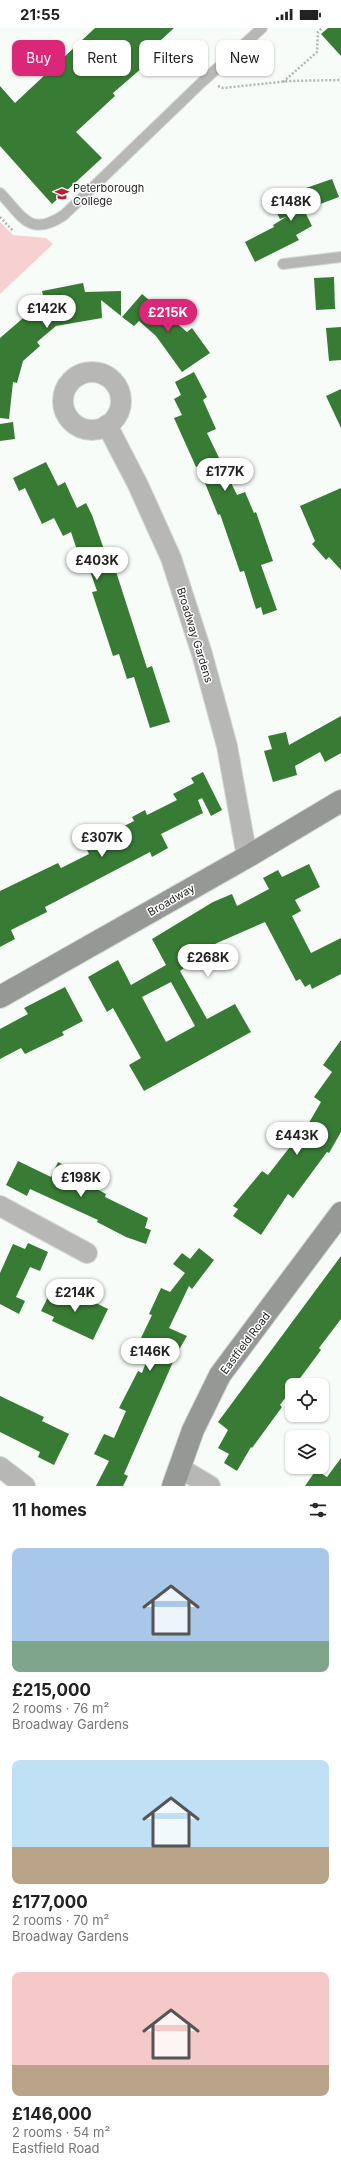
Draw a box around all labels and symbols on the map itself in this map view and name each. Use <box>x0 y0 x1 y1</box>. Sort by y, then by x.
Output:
place label: Peterborough College <box>73 181 144 208</box>
school or university icon: Peterborough College <box>54 186 70 202</box>
pin: £148K <box>263 188 319 222</box>
pin: £142K <box>19 295 75 329</box>
pin: £215K <box>140 299 196 333</box>
pin: £177K <box>197 458 253 492</box>
pin: £403K <box>69 547 125 581</box>
street label: Broadway Gardens <box>174 586 216 684</box>
pin: £307K <box>74 824 130 858</box>
street label: Broadway <box>145 881 197 919</box>
pin: £268K <box>180 944 236 978</box>
pin: £443K <box>269 1122 325 1156</box>
pin: £198K <box>53 1164 109 1198</box>
pin: £214K <box>47 1279 103 1313</box>
street label: Eastfield Road <box>217 1309 273 1377</box>
pin: £146K <box>122 1338 178 1372</box>

